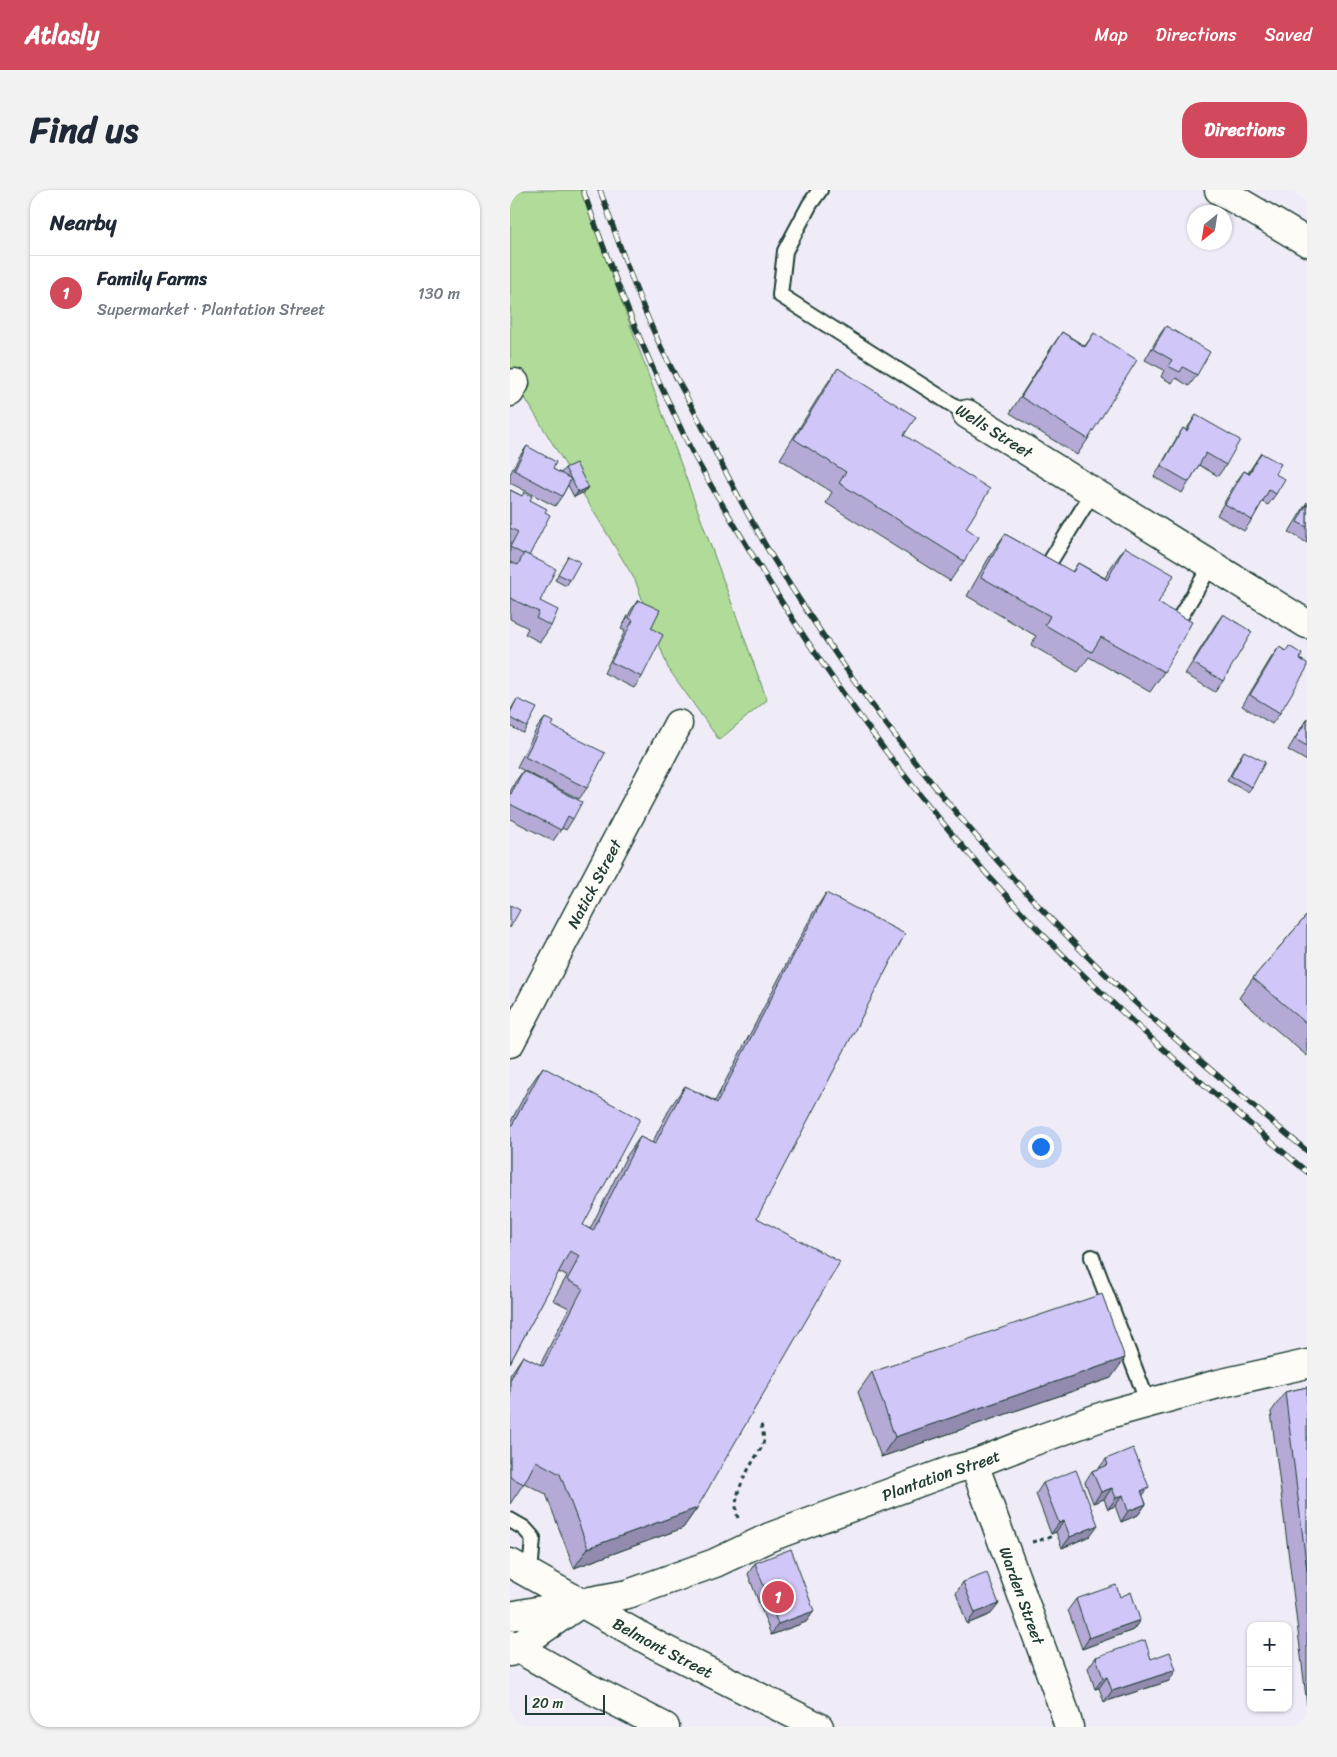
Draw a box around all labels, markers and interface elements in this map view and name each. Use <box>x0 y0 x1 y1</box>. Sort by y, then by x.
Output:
text: Atlasly <box>25 14 99 56</box>
text: Map <box>1095 19 1128 51</box>
text: Directions <box>1156 19 1237 51</box>
text: Saved <box>1265 19 1312 51</box>
text: Find us <box>30 99 138 161</box>
button: Directions <box>1182 102 1307 158</box>
text: Nearby <box>50 204 116 242</box>
north arrow <box>1187 205 1232 250</box>
text: Family Farms <box>97 262 207 295</box>
text: 1 <box>63 279 69 308</box>
text: 130 m <box>418 279 460 308</box>
text: Supermarket · Plantation Street <box>97 295 325 324</box>
street label: Wells Street <box>949 396 1039 467</box>
street label: Natick Street <box>558 833 630 934</box>
your location <box>1028 1134 1054 1160</box>
street label: Plantation Street <box>877 1441 1004 1509</box>
street label: Warden Street <box>991 1542 1054 1649</box>
pin: 1 <box>762 1578 794 1616</box>
street label: Belmont Street <box>607 1609 719 1686</box>
map controls <box>1247 1622 1292 1712</box>
button: + <box>1247 1622 1292 1667</box>
button: − <box>1247 1667 1292 1712</box>
text: 20 m <box>532 1691 563 1716</box>
scale bar <box>525 1692 605 1715</box>

